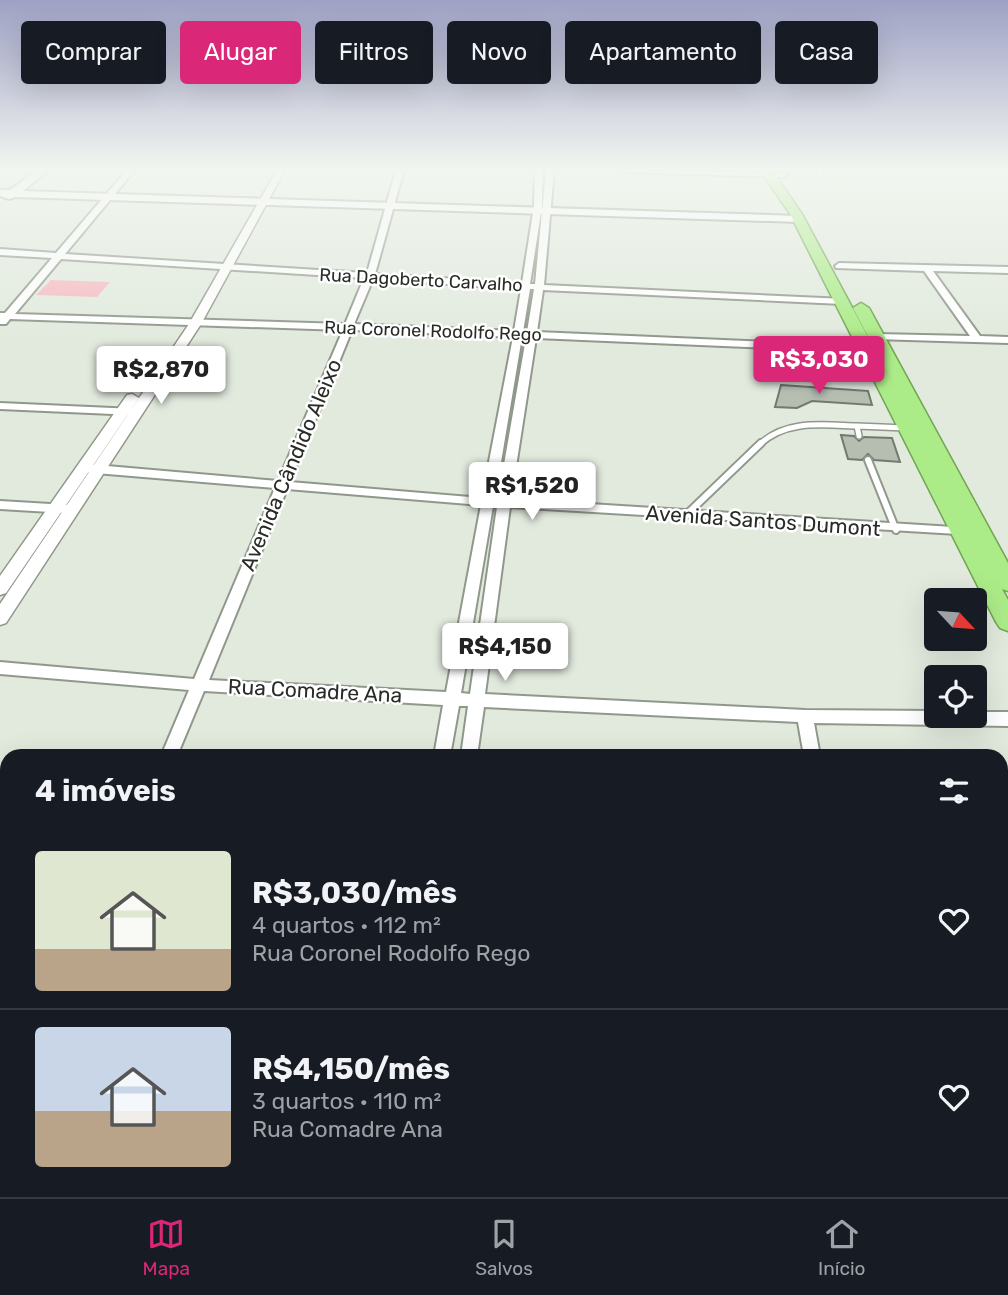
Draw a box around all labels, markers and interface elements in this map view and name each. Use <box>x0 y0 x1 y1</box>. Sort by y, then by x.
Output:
chip: Comprar <box>21 21 166 84</box>
chip: Alugar <box>180 21 301 84</box>
chip: Filtros <box>315 21 433 84</box>
chip: Novo <box>447 21 551 84</box>
chip: Apartamento <box>565 21 761 84</box>
chip: Casa <box>775 21 878 84</box>
street label: Rua Dagoberto Carvalho <box>319 264 523 296</box>
street label: Rua Coronel Rodolfo Rego <box>324 316 542 346</box>
pin: R$3,030 <box>754 336 884 396</box>
text: R$3,030 <box>769 345 869 373</box>
pin: R$2,870 <box>96 346 226 406</box>
text: R$2,870 <box>113 355 209 383</box>
street label: Avenida Cândido Aleixo <box>235 355 347 574</box>
pin: R$1,520 <box>467 462 597 522</box>
text: R$1,520 <box>485 471 579 499</box>
street label: Avenida Santos Dumont <box>645 500 881 541</box>
north arrow <box>924 588 987 651</box>
map controls <box>924 588 987 728</box>
pin: R$4,150 <box>440 624 570 683</box>
text: R$4,150 <box>458 632 552 660</box>
button: locate <box>924 665 987 728</box>
street label: Rua Comadre Ana <box>227 673 403 708</box>
icon: filters <box>935 772 973 810</box>
text: 4 imóveis <box>35 773 176 809</box>
text: R$3,030/mês <box>252 875 457 911</box>
icon: home <box>91 879 175 963</box>
icon: heart <box>935 902 973 940</box>
text: 4 quartos · 112 m² <box>252 911 441 939</box>
text: Rua Coronel Rodolfo Rego <box>252 939 530 967</box>
text: R$4,150/mês <box>252 1051 450 1087</box>
icon: home <box>91 1055 175 1139</box>
icon: heart <box>935 1078 973 1116</box>
text: 3 quartos · 110 m² <box>252 1087 441 1115</box>
text: Rua Comadre Ana <box>252 1115 443 1143</box>
tab: Mapa <box>143 1215 190 1280</box>
tab: Salvos <box>475 1215 533 1280</box>
tab: Início <box>818 1215 865 1280</box>

